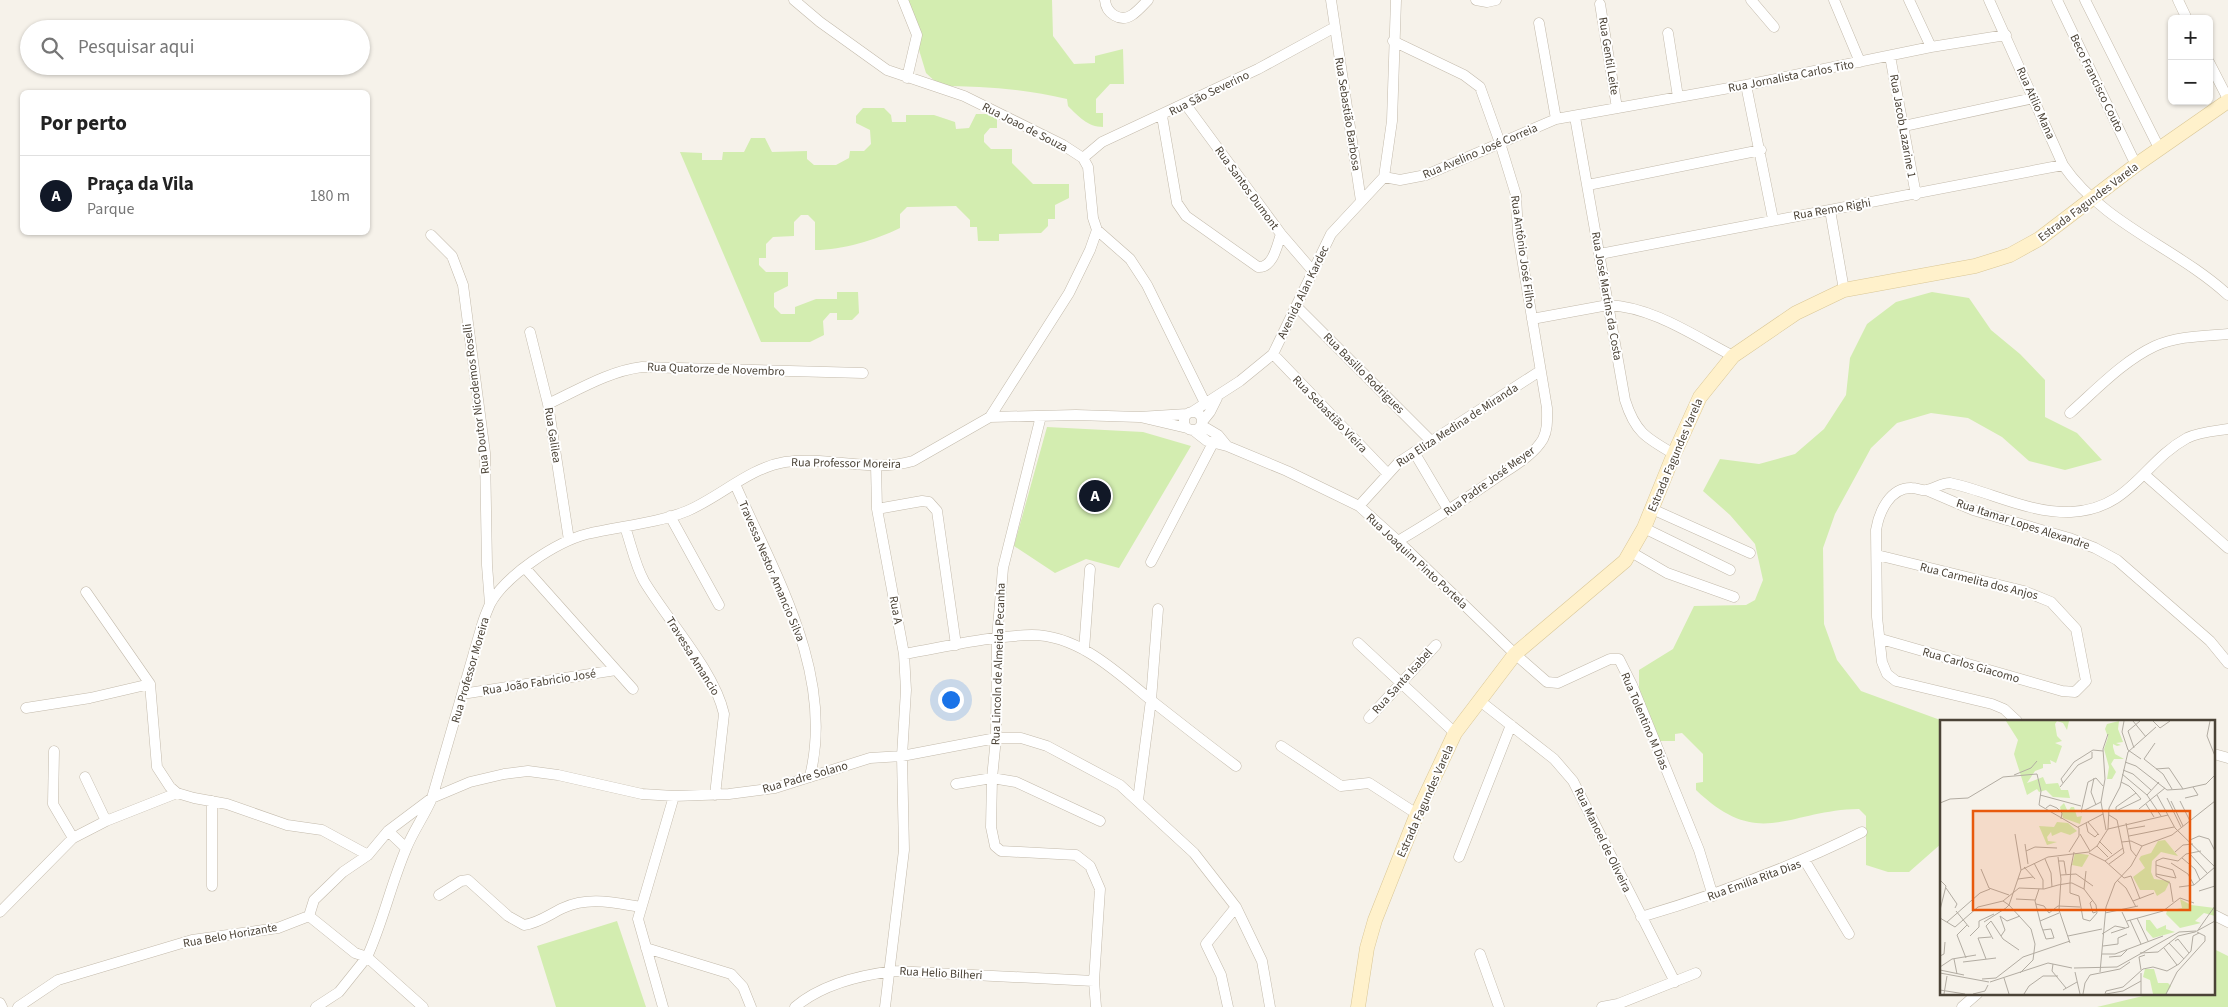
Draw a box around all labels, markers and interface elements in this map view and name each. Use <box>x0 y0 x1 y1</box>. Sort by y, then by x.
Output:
map controls <box>2168 15 2213 105</box>
button: + <box>2168 15 2213 60</box>
street label: Rua Gentil Leite <box>1594 16 1623 96</box>
search box <box>20 20 370 75</box>
street label: Beco Francisco Couto <box>2065 31 2128 135</box>
icon: search <box>38 34 66 62</box>
text: Pesquisar aqui <box>78 34 194 61</box>
street label: Rua Sebastião Barbosa <box>1330 56 1365 172</box>
street label: Rua Jornalista Carlos Tito <box>1727 56 1855 97</box>
button: − <box>2168 60 2213 105</box>
street label: Rua Atilio Mana <box>2012 64 2059 142</box>
street label: Rua São Severino <box>1166 67 1252 120</box>
street label: Rua Jacob Lazarine 1 <box>1885 73 1920 179</box>
street label: Rua Joao de Souza <box>979 98 1071 156</box>
text: Por perto <box>40 108 127 138</box>
street label: Rua Avelino José Correia <box>1420 120 1540 183</box>
street label: Rua Santos Dumont <box>1210 143 1283 234</box>
street label: Estrada Fagundes Varela <box>2034 159 2142 246</box>
text: Praça da Vila <box>87 171 194 198</box>
text: A <box>51 185 61 207</box>
text: 180 m <box>310 185 350 207</box>
street label: Rua Antônio José Filho <box>1506 194 1539 310</box>
street label: Rua Remo Righi <box>1792 194 1872 225</box>
text: Parque <box>87 198 134 220</box>
street label: Rua José Martins da Costa <box>1587 230 1626 362</box>
street label: Avenida Alan Kardec <box>1273 242 1334 342</box>
street label: Rua Doutor Nicodemos Roselli <box>459 323 494 475</box>
street label: Rua Basillo Rodrigues <box>1319 329 1408 418</box>
street label: Rua Quatorze de Novembro <box>647 359 785 380</box>
street label: Rua Sebastião Vieira <box>1288 372 1371 457</box>
street label: Rua Eliza Medina de Miranda <box>1393 379 1522 471</box>
street label: Estrada Fagundes Varela <box>1644 396 1707 515</box>
street label: Rua Galilea <box>540 406 565 464</box>
street label: Rua Padre José Meyer <box>1440 442 1539 520</box>
street label: Rua Professor Moreira <box>791 454 901 473</box>
pin: A <box>1079 477 1111 515</box>
street label: Rua Itamar Lopes Alexandre <box>1954 495 2092 554</box>
street label: Travessa Nestor Amancio Silva <box>734 498 809 644</box>
street label: Rua Joaquim Pinto Portela <box>1362 510 1471 613</box>
street label: Rua Carmelita dos Anjos <box>1918 559 2040 604</box>
street label: Rua Lincoln de Almeida Pecanha <box>987 583 1010 745</box>
street label: Rua A <box>885 595 906 626</box>
street label: Travessa Amancio <box>662 614 724 699</box>
street label: Rua Professor Moreira <box>447 615 494 725</box>
street label: Rua Carlos Giacomo <box>1920 643 2021 687</box>
street label: Rua Santa Isabel <box>1368 645 1436 718</box>
street label: Rua João Fabricio José <box>481 665 597 700</box>
street label: Rua Tolentino M Dias <box>1616 670 1673 773</box>
your location <box>938 687 964 713</box>
inset map <box>1940 720 2216 994</box>
street label: Estrada Fagundes Varela <box>1393 742 1458 860</box>
street label: Rua Padre Solano <box>760 757 850 798</box>
street label: Rua Manoel de Oliveira <box>1570 785 1635 895</box>
street label: Rua Emilia Rita Dias <box>1705 856 1804 905</box>
street label: Rua Belo Horizante <box>182 919 279 952</box>
street label: Rua Helio Bilheri <box>899 963 983 984</box>

